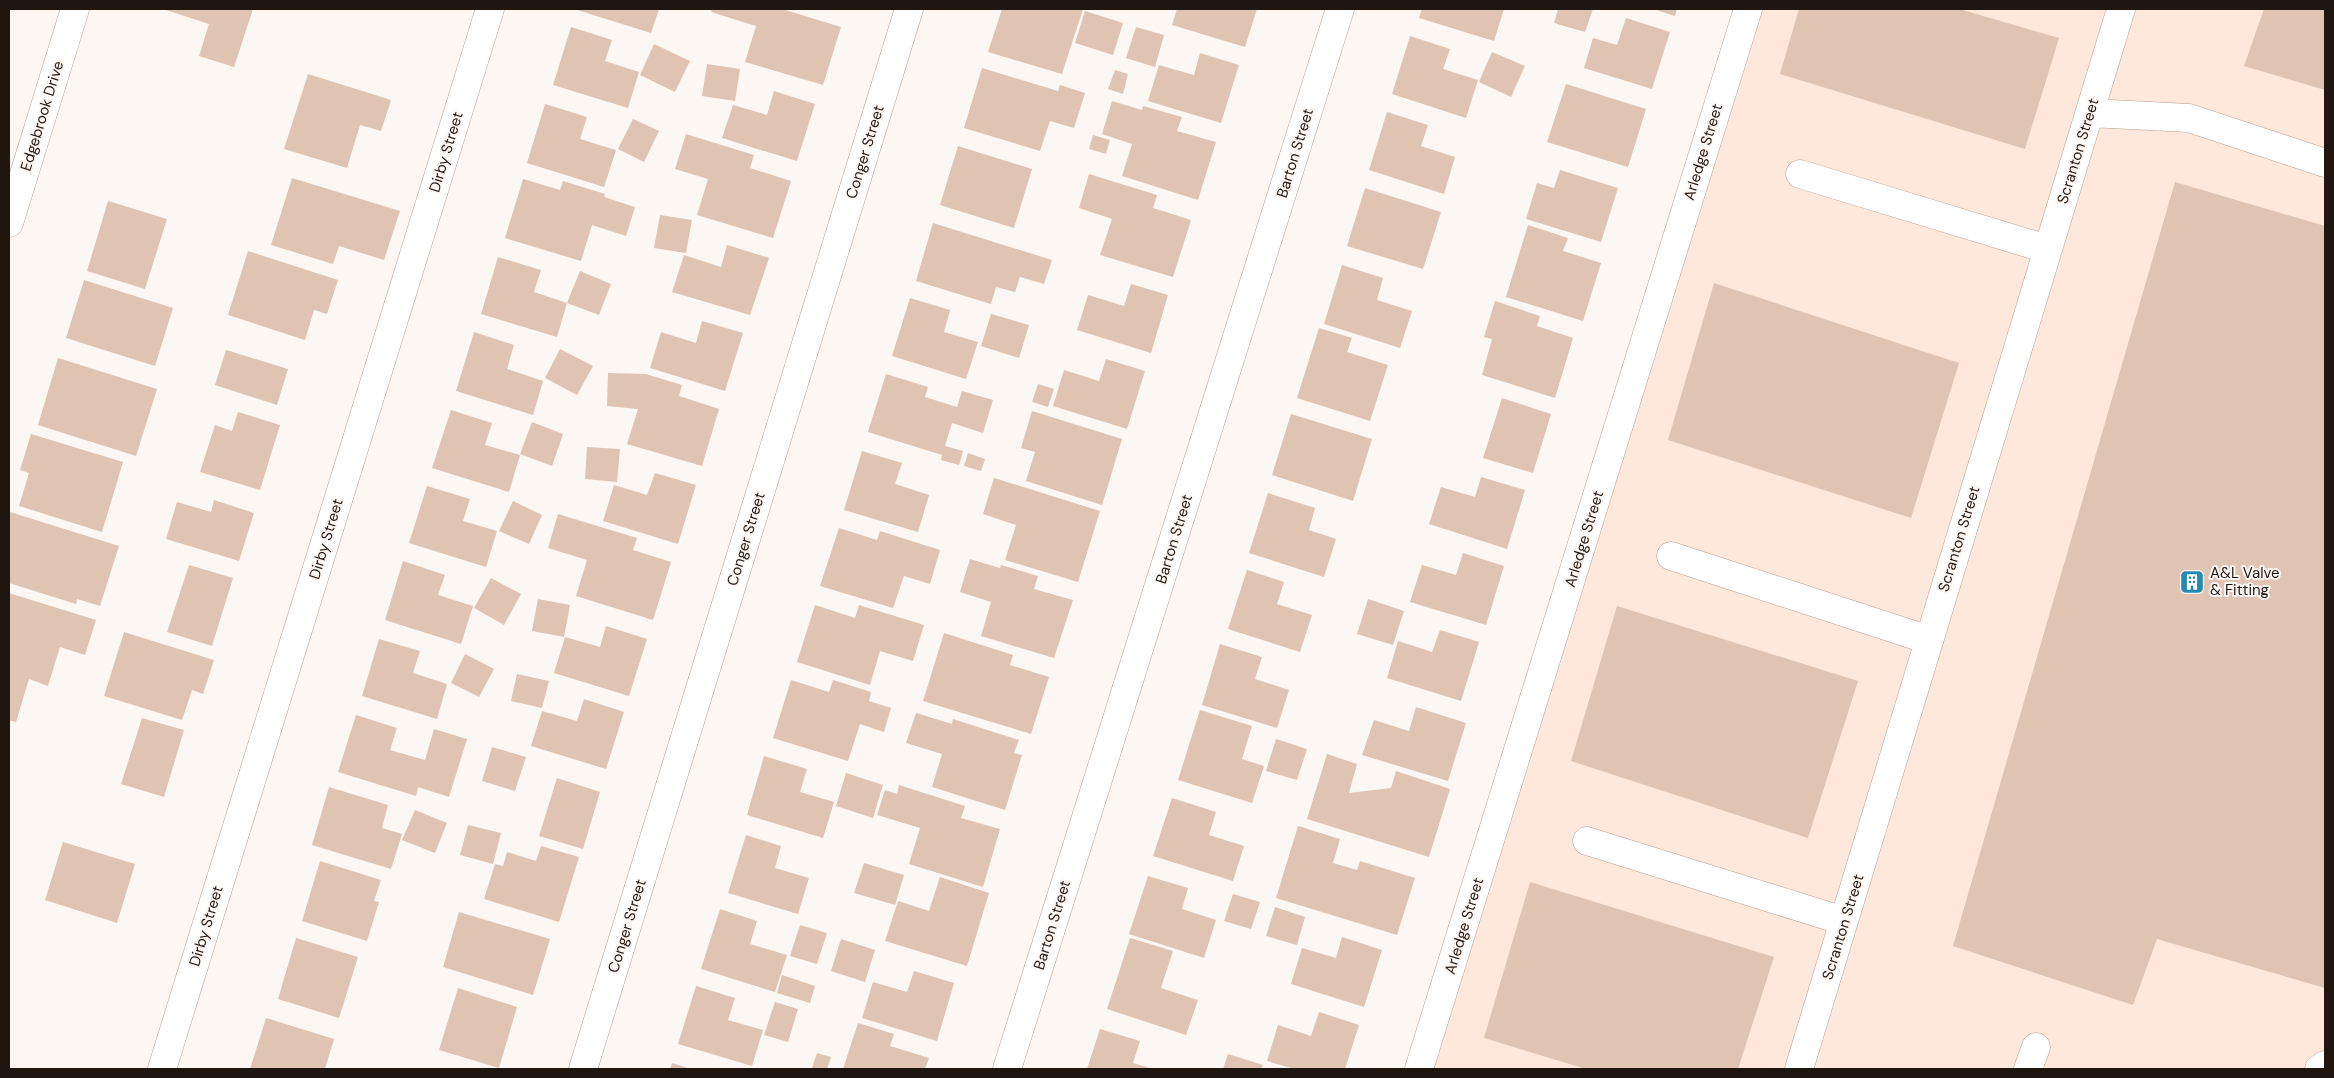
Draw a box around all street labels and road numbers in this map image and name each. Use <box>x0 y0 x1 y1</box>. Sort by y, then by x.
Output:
street label: Edgebrook Drive <box>16 59 68 173</box>
street label: Scranton Street <box>2052 96 2104 206</box>
street label: Arledge Street <box>1679 101 1727 203</box>
street label: Conger Street <box>841 103 889 201</box>
street label: Barton Street <box>1272 106 1318 200</box>
street label: Dirby Street <box>424 109 468 195</box>
street label: Scranton Street <box>1933 484 1985 594</box>
street label: Arledge Street <box>1560 488 1608 590</box>
street label: Conger Street <box>722 490 770 588</box>
street label: Barton Street <box>1151 492 1197 586</box>
street label: Dirby Street <box>304 496 348 582</box>
street label: Scranton Street <box>1817 872 1869 982</box>
street label: Arledge Street <box>1440 875 1488 977</box>
street label: Conger Street <box>603 877 651 975</box>
street label: Barton Street <box>1029 878 1075 972</box>
street label: Dirby Street <box>184 883 228 969</box>

